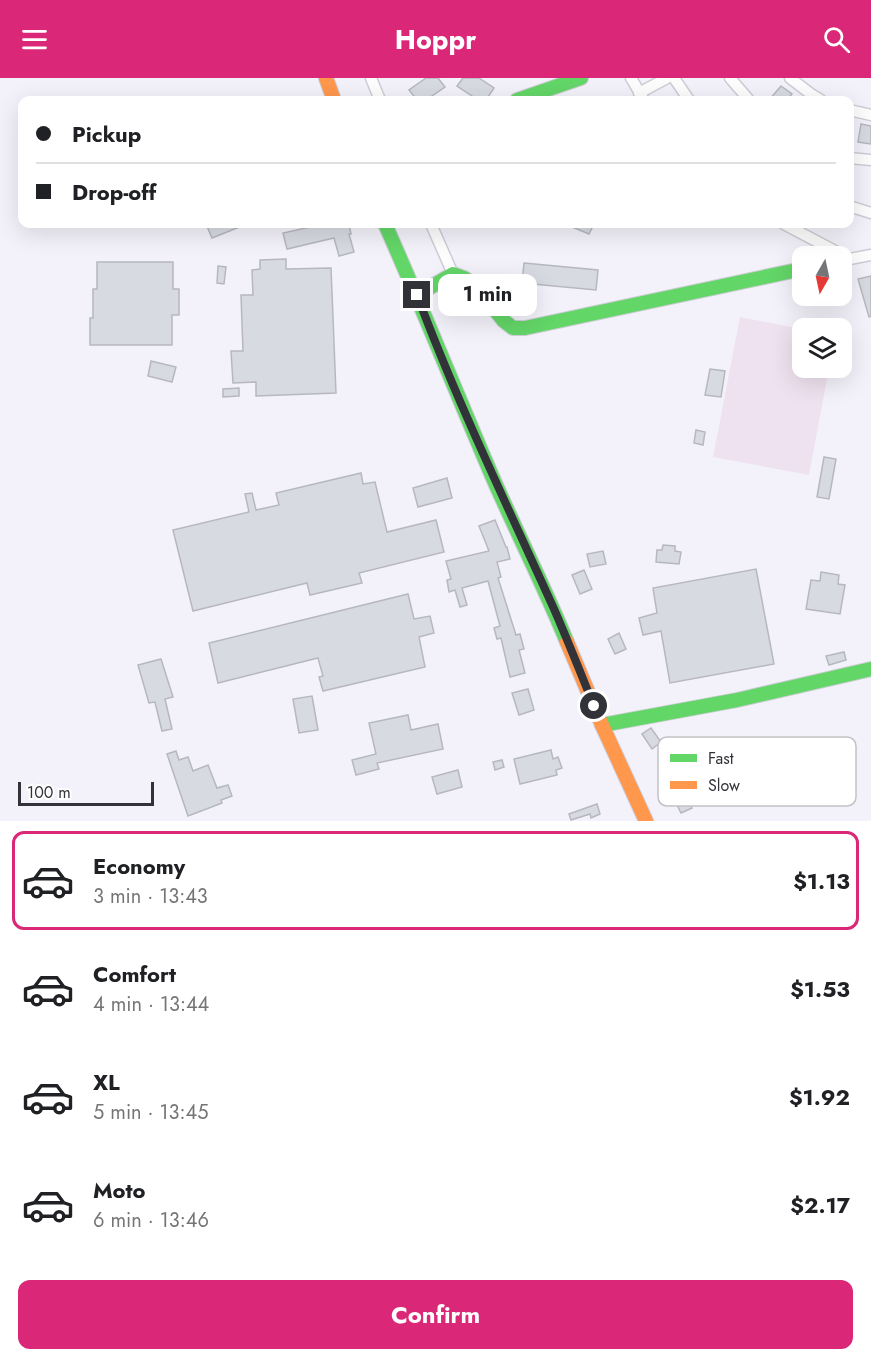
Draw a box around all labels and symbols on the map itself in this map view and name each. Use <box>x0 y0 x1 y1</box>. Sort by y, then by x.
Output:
north arrow <box>792 246 852 306</box>
callout: 1 min <box>438 274 537 316</box>
route end <box>403 281 430 308</box>
route start <box>580 692 607 719</box>
legend <box>658 737 856 806</box>
text: Fast <box>708 747 734 770</box>
text: Slow <box>708 774 740 797</box>
scale bar <box>18 779 154 806</box>

